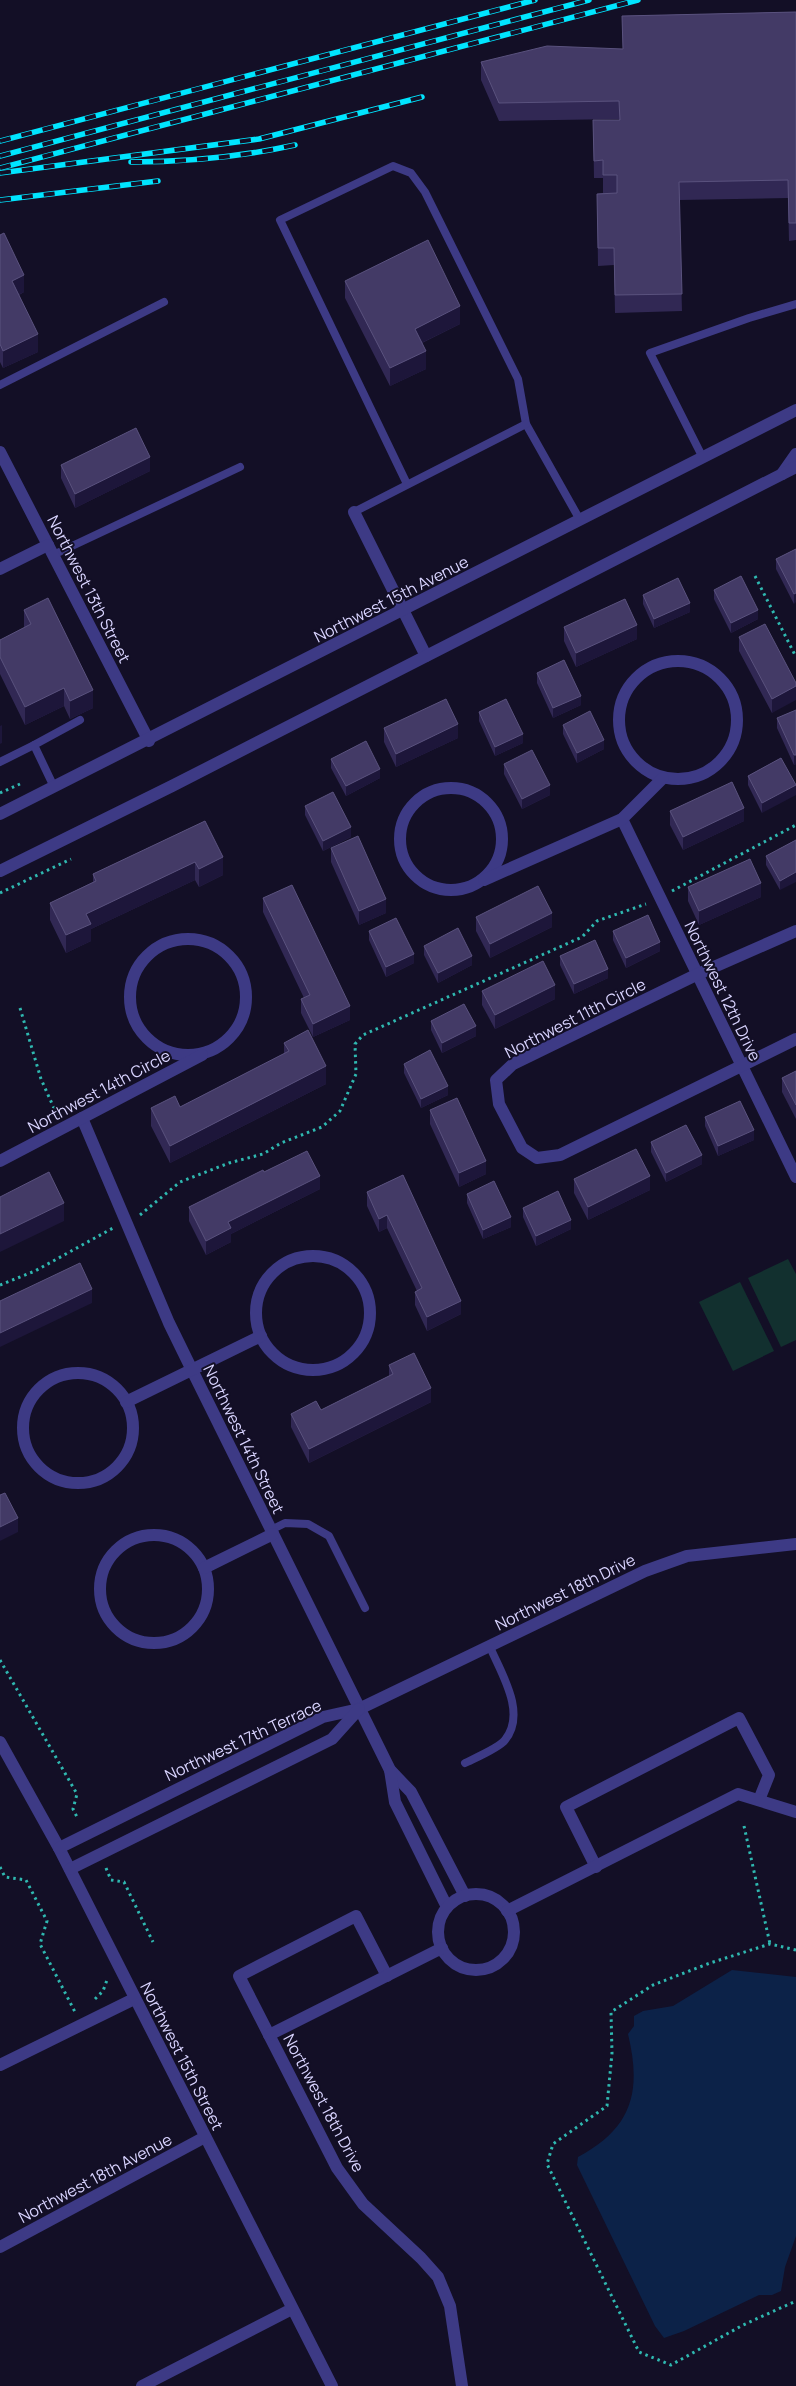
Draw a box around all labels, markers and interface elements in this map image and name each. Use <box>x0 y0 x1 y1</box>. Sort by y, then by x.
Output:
street label: Northwest 13th Street <box>42 512 136 666</box>
street label: Northwest 15th Avenue <box>310 550 472 648</box>
street label: Northwest 12th Drive <box>680 917 766 1065</box>
street label: Northwest 11th Circle <box>501 973 649 1063</box>
street label: Northwest 14th Circle <box>24 1044 174 1138</box>
street label: Northwest 14th Street <box>198 1361 290 1517</box>
street label: Northwest 18th Drive <box>491 1548 639 1636</box>
street label: Northwest 17th Terrace <box>161 1694 325 1786</box>
street label: Northwest 15th Street <box>135 1978 229 2134</box>
street label: Northwest 18th Drive <box>278 2030 370 2176</box>
street label: Northwest 18th Avenue <box>14 2128 176 2228</box>

